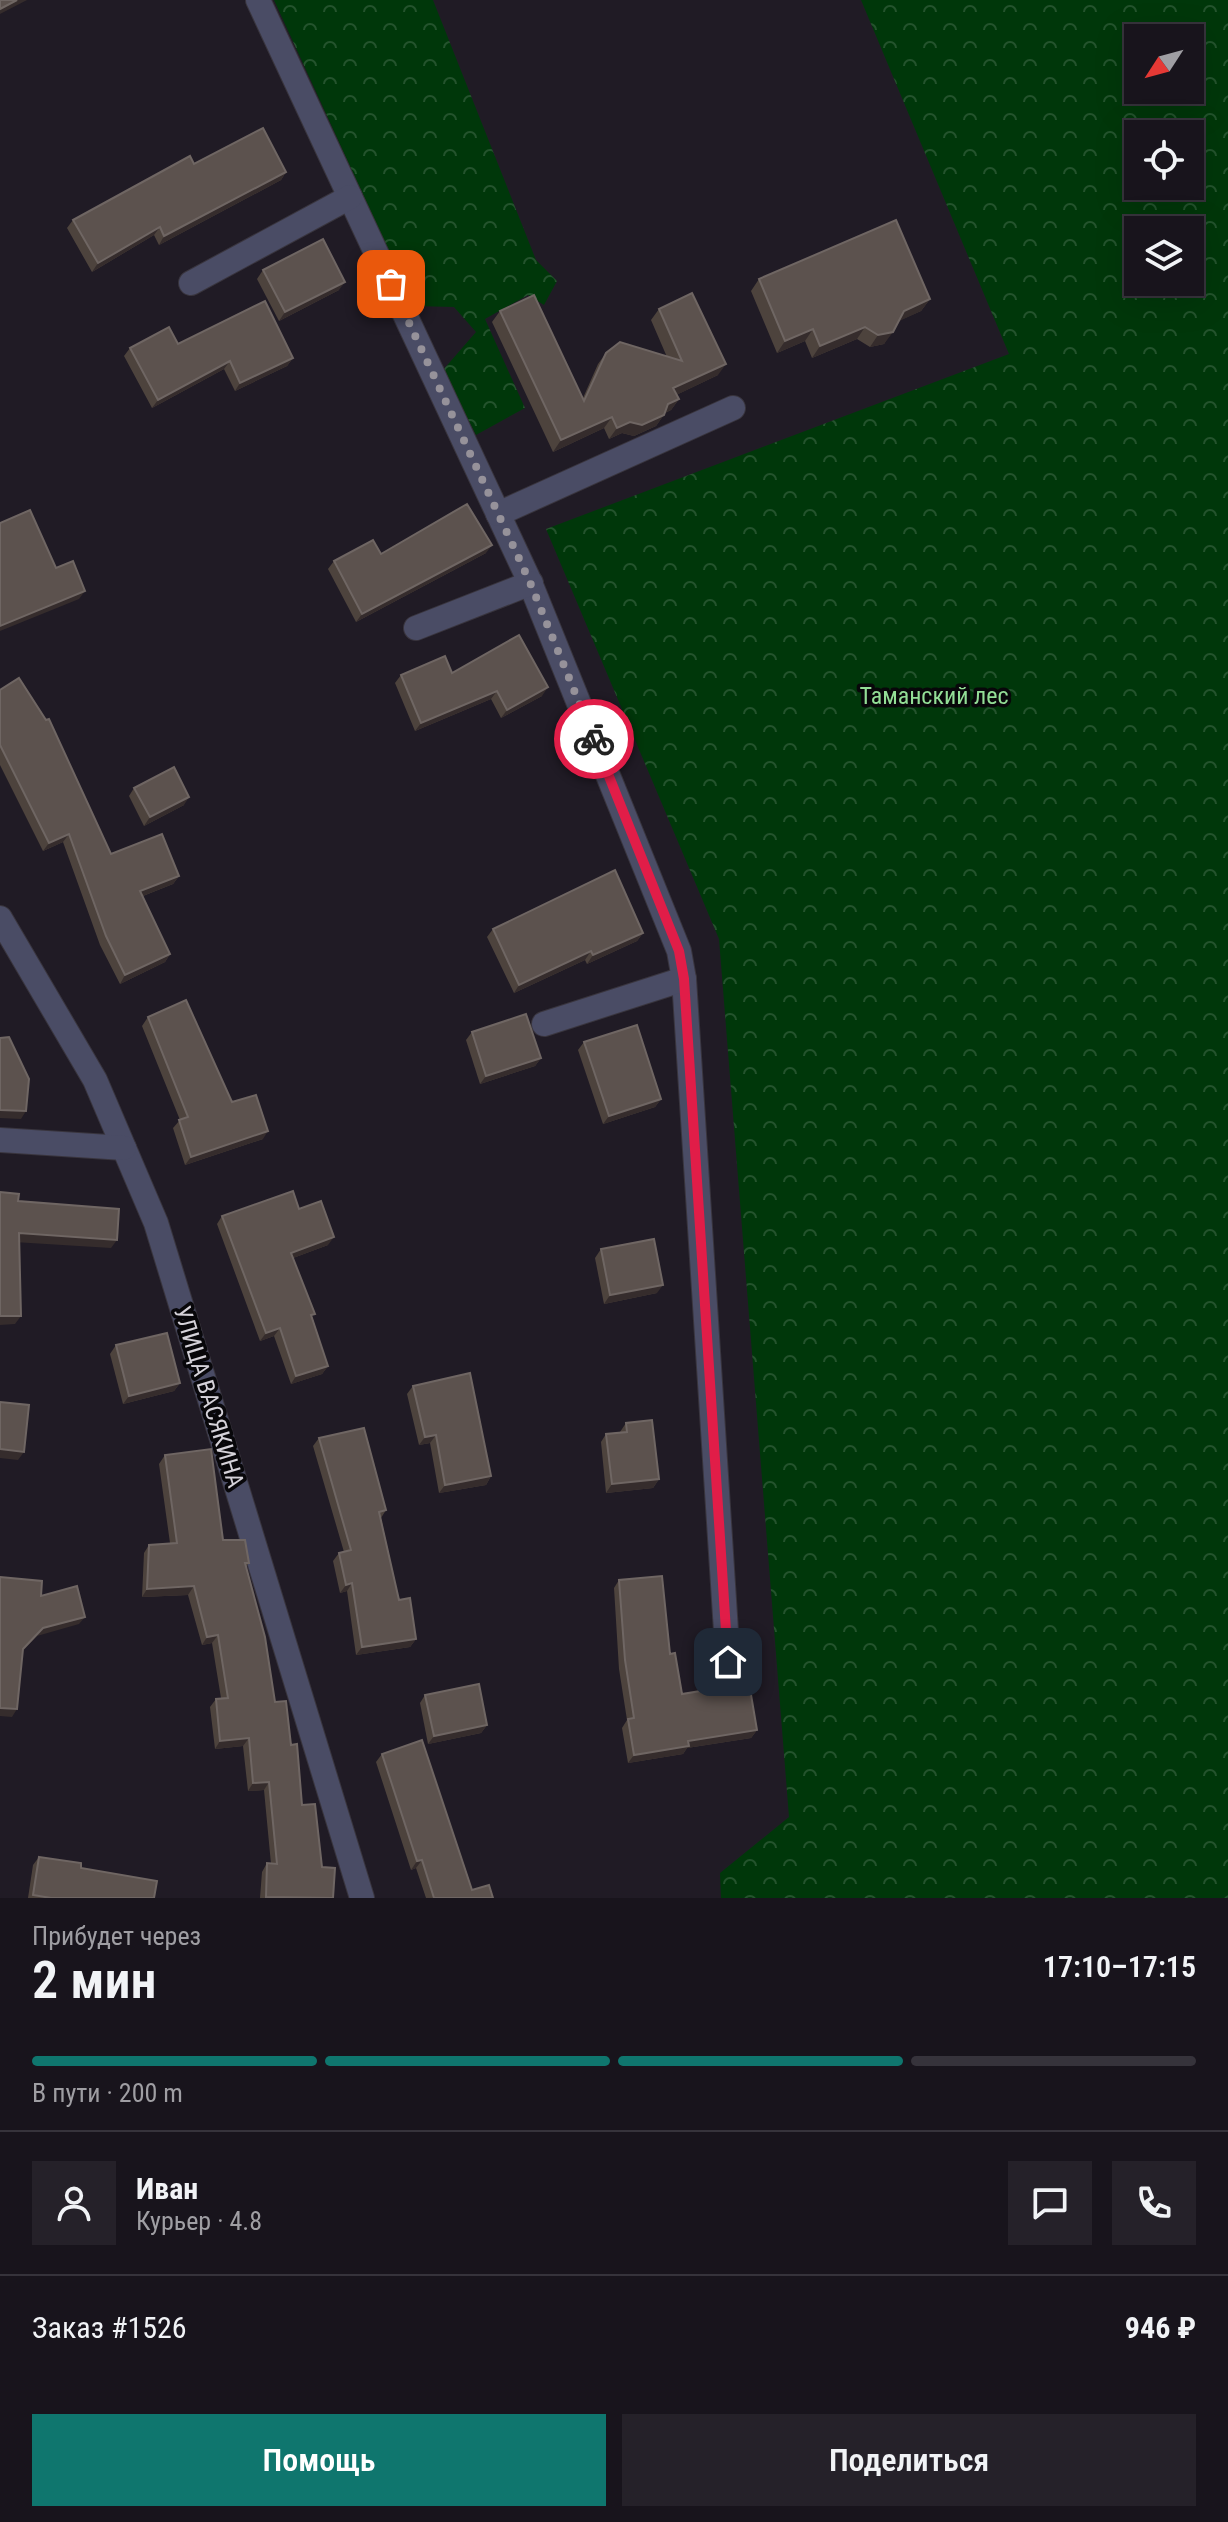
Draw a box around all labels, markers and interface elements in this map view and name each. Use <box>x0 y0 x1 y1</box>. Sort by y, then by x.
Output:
north arrow <box>1124 24 1204 104</box>
map controls <box>1124 24 1204 296</box>
button: locate <box>1124 120 1204 200</box>
button: layers <box>1124 216 1204 296</box>
pin <box>357 250 425 318</box>
icon: bag <box>369 262 413 306</box>
park label: Таманский лес <box>859 682 1009 710</box>
courier <box>554 699 634 779</box>
icon: bike <box>572 717 616 761</box>
street label: УЛИЦА ВАСЯКИНА <box>168 1303 250 1491</box>
pin <box>694 1628 762 1696</box>
icon: home <box>706 1640 750 1684</box>
text: Прибудет через <box>32 1921 201 1951</box>
text: 17:10–17:15 <box>1043 1949 1196 1984</box>
text: 2 мин <box>32 1950 157 2011</box>
text: В пути · 200 m <box>32 2078 183 2108</box>
button: person <box>32 2161 116 2245</box>
button: chat <box>1008 2161 1092 2245</box>
button: phone <box>1112 2161 1196 2245</box>
text: Иван <box>136 2171 198 2206</box>
text: Курьер · 4.8 <box>136 2206 262 2236</box>
text: Заказ #1526 <box>32 2310 187 2345</box>
text: 946 ₽ <box>1125 2310 1196 2345</box>
button: Помощь <box>32 2414 606 2506</box>
button: Поделиться <box>622 2414 1196 2506</box>

